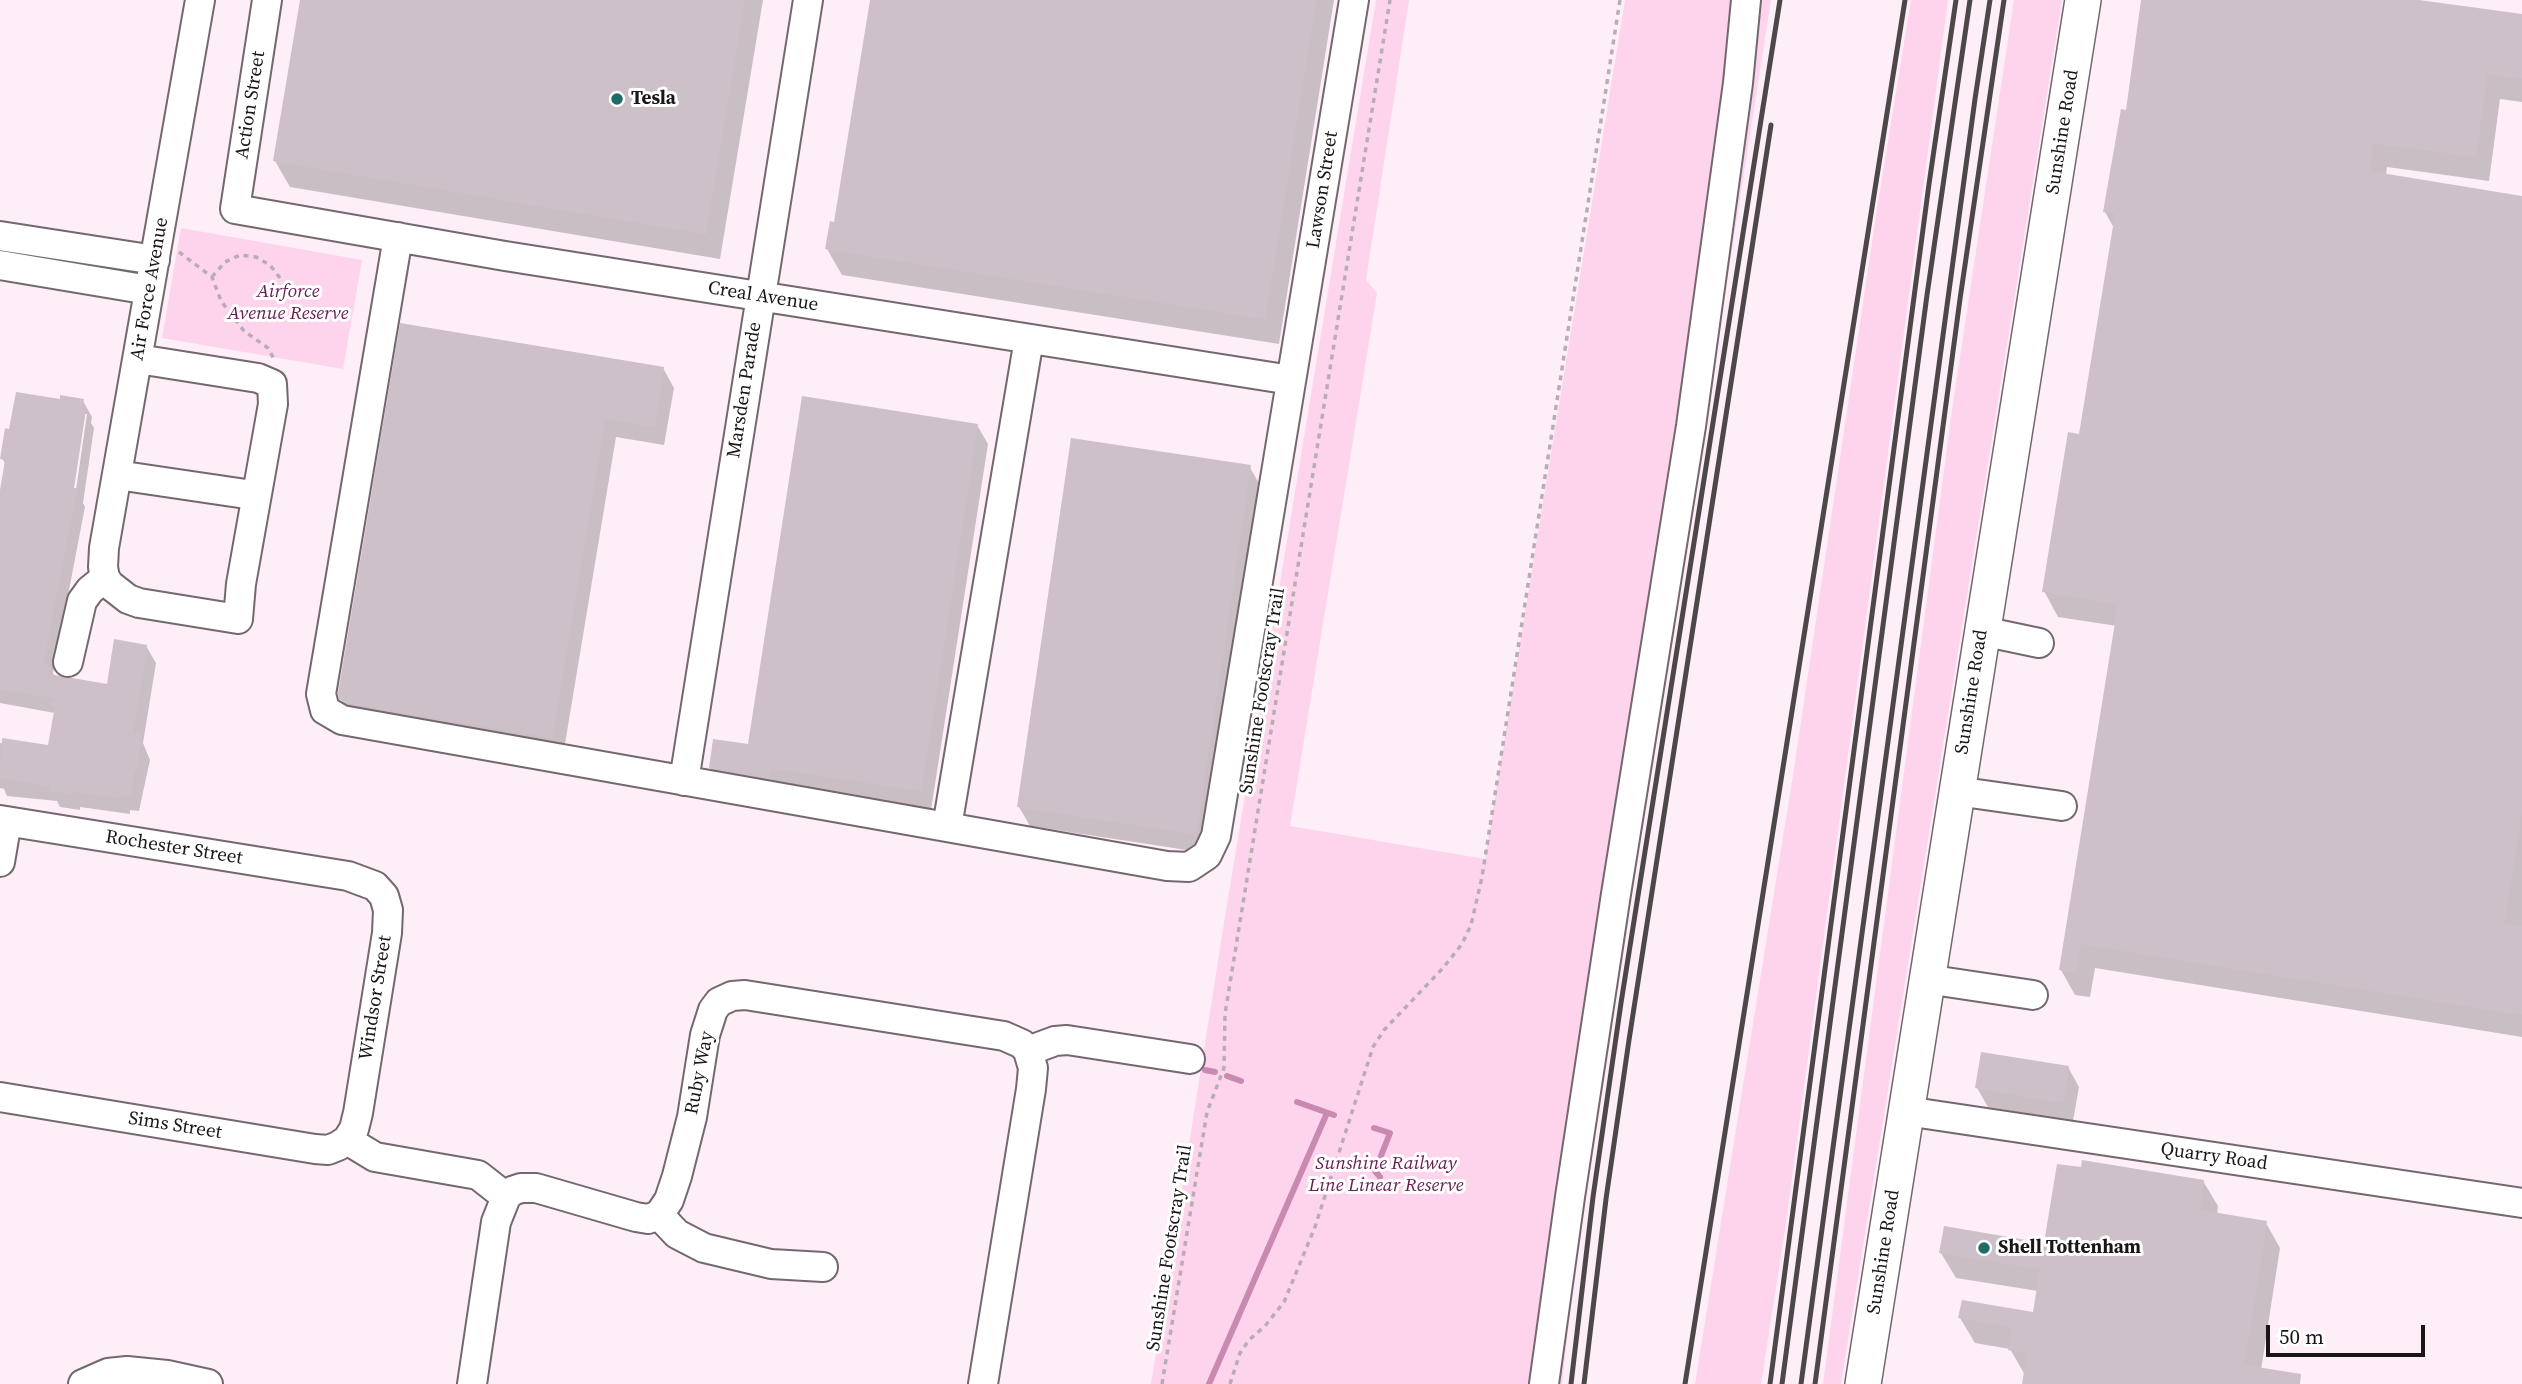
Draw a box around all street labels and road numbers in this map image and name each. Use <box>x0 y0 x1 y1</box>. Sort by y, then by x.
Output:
street label: Action Street <box>231 49 271 161</box>
street label: Sunshine Road <box>2042 68 2084 196</box>
street label: Lawson Street <box>1302 130 1344 250</box>
street label: Air Force Avenue <box>126 216 174 362</box>
street label: Creal Avenue <box>706 277 820 317</box>
street label: Marsden Parade <box>723 320 767 460</box>
street label: Sunshine Footscray Trail <box>1235 586 1291 796</box>
street label: Sunshine Road <box>1951 628 1993 756</box>
street label: Rochester Street <box>104 826 244 870</box>
street label: Windsor Street <box>355 934 397 1062</box>
street label: Ruby Way <box>681 1029 719 1117</box>
street label: Sims Street <box>127 1107 223 1145</box>
street label: Quarry Road <box>2159 1138 2269 1176</box>
street label: Sunshine Footscray Trail <box>1142 1143 1198 1353</box>
street label: Sunshine Road <box>1863 1188 1905 1316</box>

